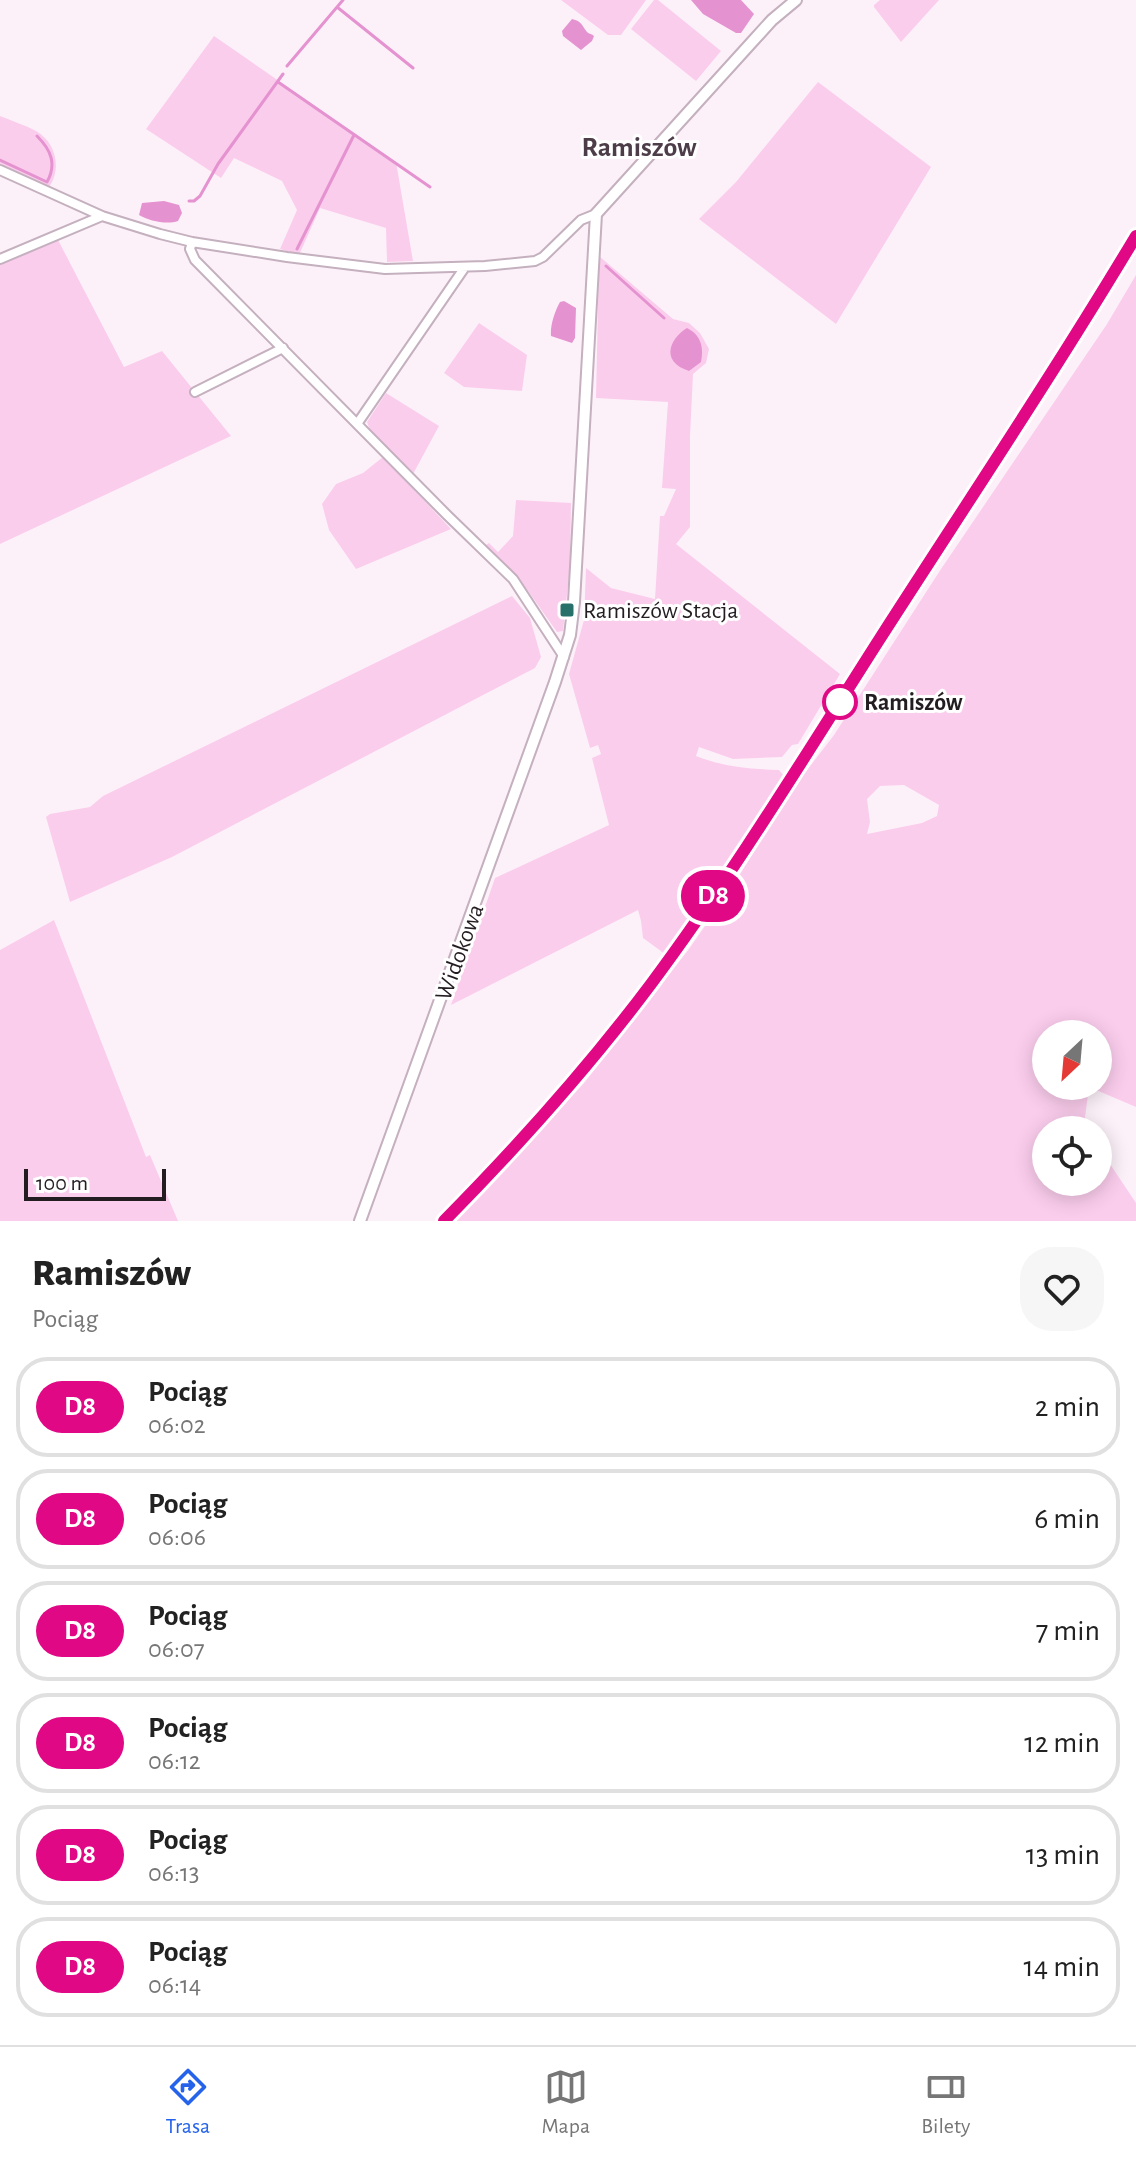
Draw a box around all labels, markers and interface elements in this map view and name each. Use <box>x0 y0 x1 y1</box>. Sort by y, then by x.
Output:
district label: Ramiszów <box>582 134 697 162</box>
place label: Ramiszów Stacja <box>583 599 738 623</box>
marker: Ramiszów Stacja <box>558 601 576 619</box>
marker: Ramiszów <box>823 685 857 719</box>
place label: Ramiszów <box>864 691 963 715</box>
line badge: D8 <box>677 870 749 922</box>
text: D8 <box>697 882 729 910</box>
street label: Widokowa <box>432 901 488 1004</box>
north arrow <box>1032 1020 1112 1100</box>
map controls <box>1032 1020 1112 1196</box>
button: locate <box>1032 1116 1112 1196</box>
scale bar <box>24 1165 166 1201</box>
text: 100 m <box>36 1172 88 1194</box>
button: heart <box>1020 1247 1104 1331</box>
text: Ramiszów <box>32 1255 191 1293</box>
text: Pociąg <box>32 1306 98 1332</box>
text: Pociąg <box>148 1377 227 1407</box>
text: 2 min <box>1035 1392 1100 1422</box>
text: D8 <box>64 1393 96 1421</box>
text: 06:02 <box>148 1412 205 1438</box>
text: Pociąg <box>148 1489 227 1519</box>
text: 6 min <box>1034 1504 1100 1534</box>
text: D8 <box>64 1505 96 1533</box>
text: 06:06 <box>148 1524 206 1550</box>
text: Pociąg <box>148 1601 227 1631</box>
text: 7 min <box>1036 1616 1100 1646</box>
text: D8 <box>64 1617 96 1645</box>
text: 06:07 <box>148 1636 204 1662</box>
text: Pociąg <box>148 1713 227 1743</box>
text: 12 min <box>1024 1728 1100 1758</box>
text: D8 <box>64 1729 96 1757</box>
text: 06:12 <box>148 1748 201 1774</box>
text: Pociąg <box>148 1825 227 1855</box>
text: 13 min <box>1026 1840 1100 1870</box>
text: D8 <box>64 1841 96 1869</box>
text: 06:13 <box>148 1860 200 1886</box>
text: Pociąg <box>148 1937 227 1967</box>
text: 14 min <box>1024 1952 1100 1982</box>
text: D8 <box>64 1953 96 1981</box>
text: 06:14 <box>148 1972 201 1998</box>
tab: Trasa <box>166 2065 210 2139</box>
tab: Mapa <box>541 2065 590 2139</box>
tab: Bilety <box>921 2065 970 2139</box>

